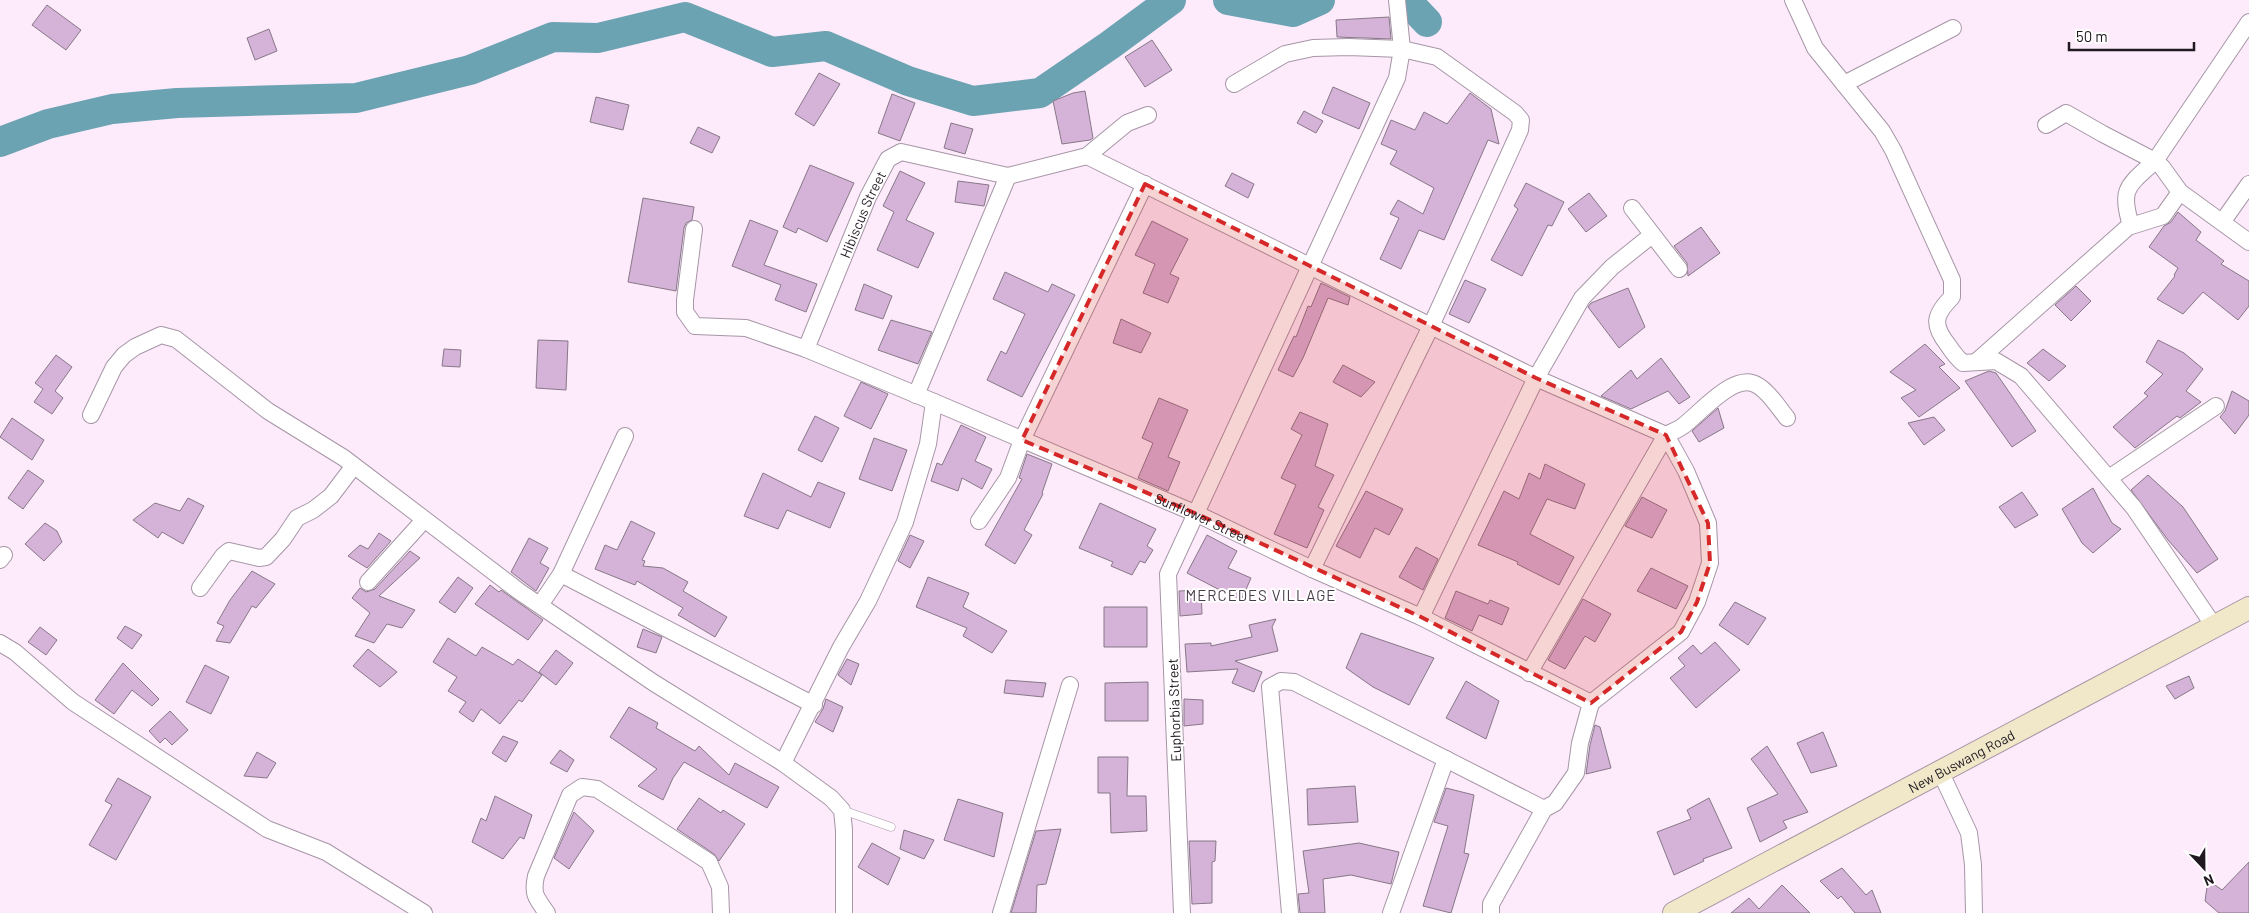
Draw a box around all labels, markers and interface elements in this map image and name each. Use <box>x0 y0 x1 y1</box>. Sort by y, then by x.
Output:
scale bar <box>2069 20 2194 52</box>
text: 50 m <box>2076 27 2108 45</box>
street label: Hibiscus Street <box>836 168 889 260</box>
street label: Sunflower Street <box>1152 489 1252 546</box>
district label: MERCEDES VILLAGE <box>1186 586 1336 604</box>
street label: Euphorbia Street <box>1164 658 1184 762</box>
street label: New Buswang Road <box>1905 726 2017 796</box>
north arrow <box>2179 843 2229 893</box>
text: N <box>2202 871 2217 890</box>

